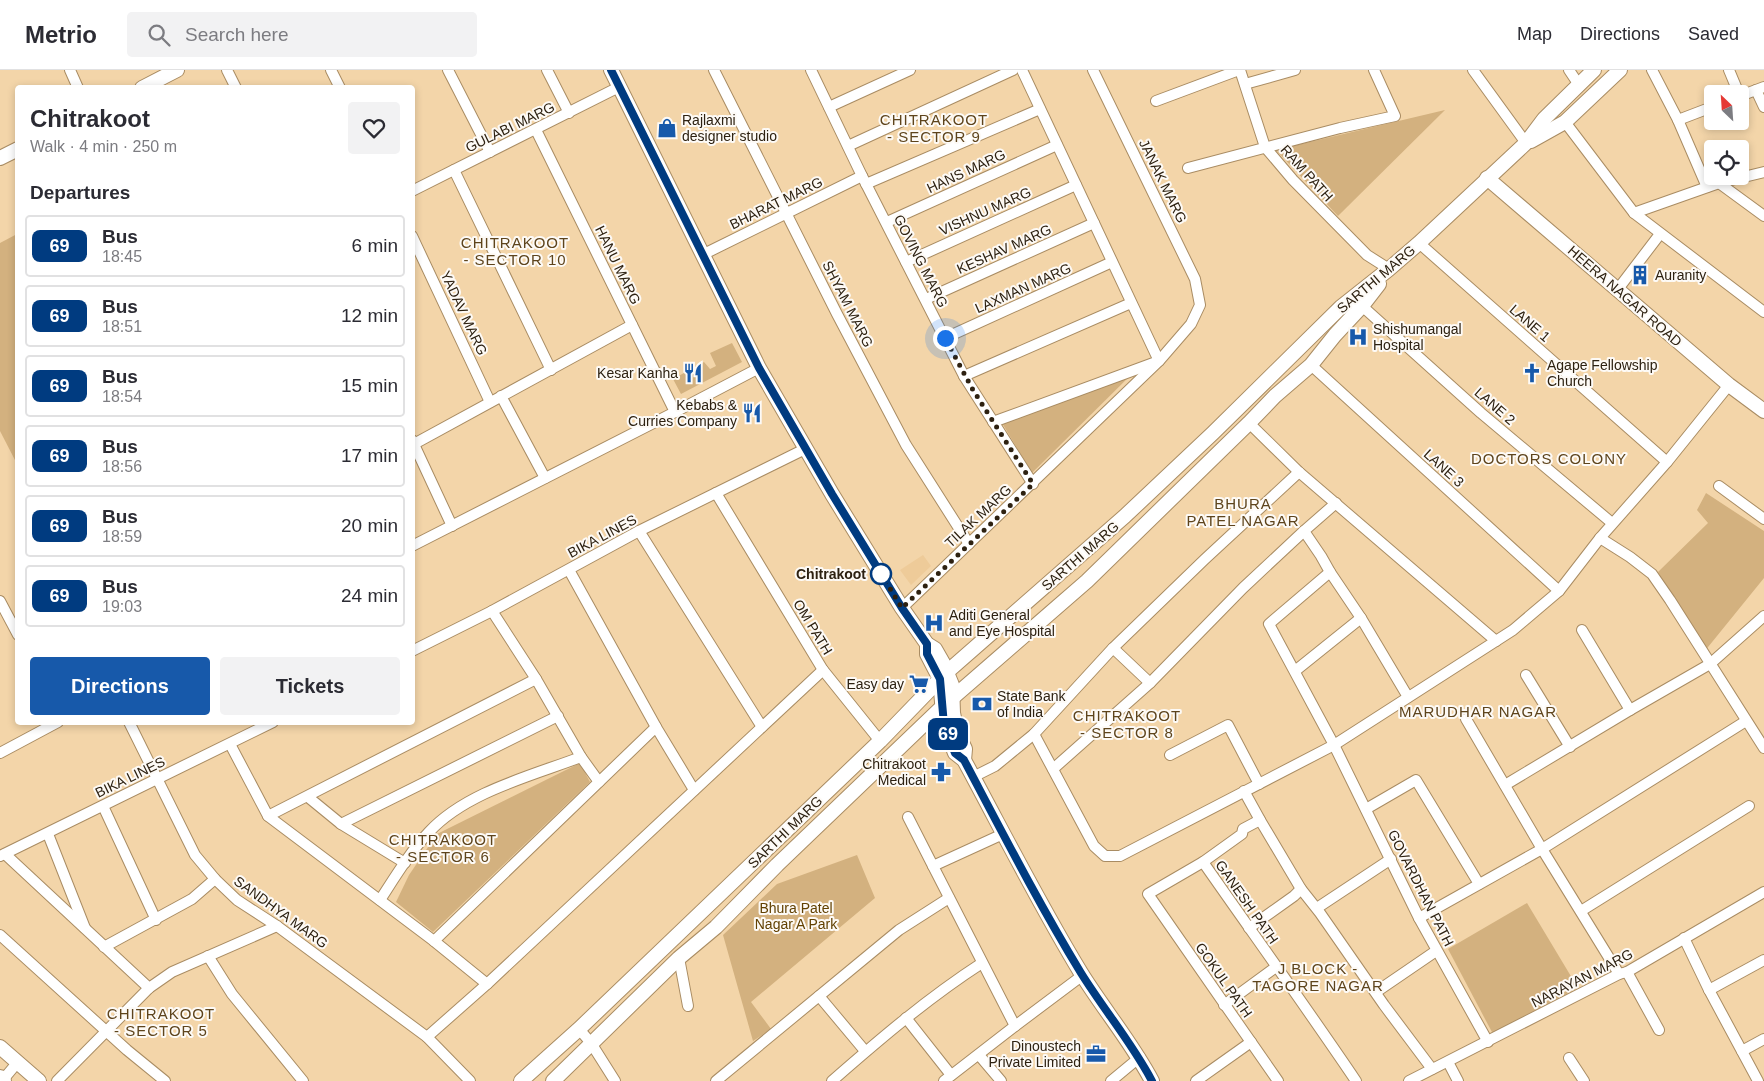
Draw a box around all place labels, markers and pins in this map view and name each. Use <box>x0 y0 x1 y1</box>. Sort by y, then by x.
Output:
place label: Rajlaxmi designer studio <box>682 112 777 144</box>
shop icon: Rajlaxmi designer studio <box>656 117 678 139</box>
building icon: Auranity <box>1629 264 1651 286</box>
place label: Auranity <box>1655 267 1706 283</box>
place label: Shishumangal Hospital <box>1373 321 1462 353</box>
hospital icon: Shishumangal Hospital <box>1347 326 1369 348</box>
place label: Agape Fellowship Church <box>1547 357 1658 389</box>
restaurant icon: Kesar Kanha <box>682 362 704 384</box>
church icon: Agape Fellowship Church <box>1521 362 1543 384</box>
place label: Kesar Kanha <box>597 365 678 381</box>
place label: Kebabs & Curries Company <box>628 397 738 429</box>
restaurant icon: Kebabs & Curries Company <box>741 402 763 424</box>
marker: Chitrakoot <box>870 563 892 585</box>
place label: Chitrakoot <box>796 566 866 582</box>
place label: Aditi General and Eye Hospital <box>949 607 1055 639</box>
hospital icon: Aditi General and Eye Hospital <box>923 612 945 634</box>
supermarket icon: Easy day <box>908 673 930 695</box>
place label: Easy day <box>846 676 904 692</box>
place label: State Bank of India <box>997 688 1066 720</box>
bank icon: State Bank of India <box>971 693 993 715</box>
place label: Chitrakoot Medical <box>862 756 926 788</box>
pharmacy icon: Chitrakoot Medical <box>930 761 952 783</box>
place label: Dinoustech Private Limited <box>988 1038 1081 1070</box>
office icon: Dinoustech Private Limited <box>1085 1043 1107 1065</box>

